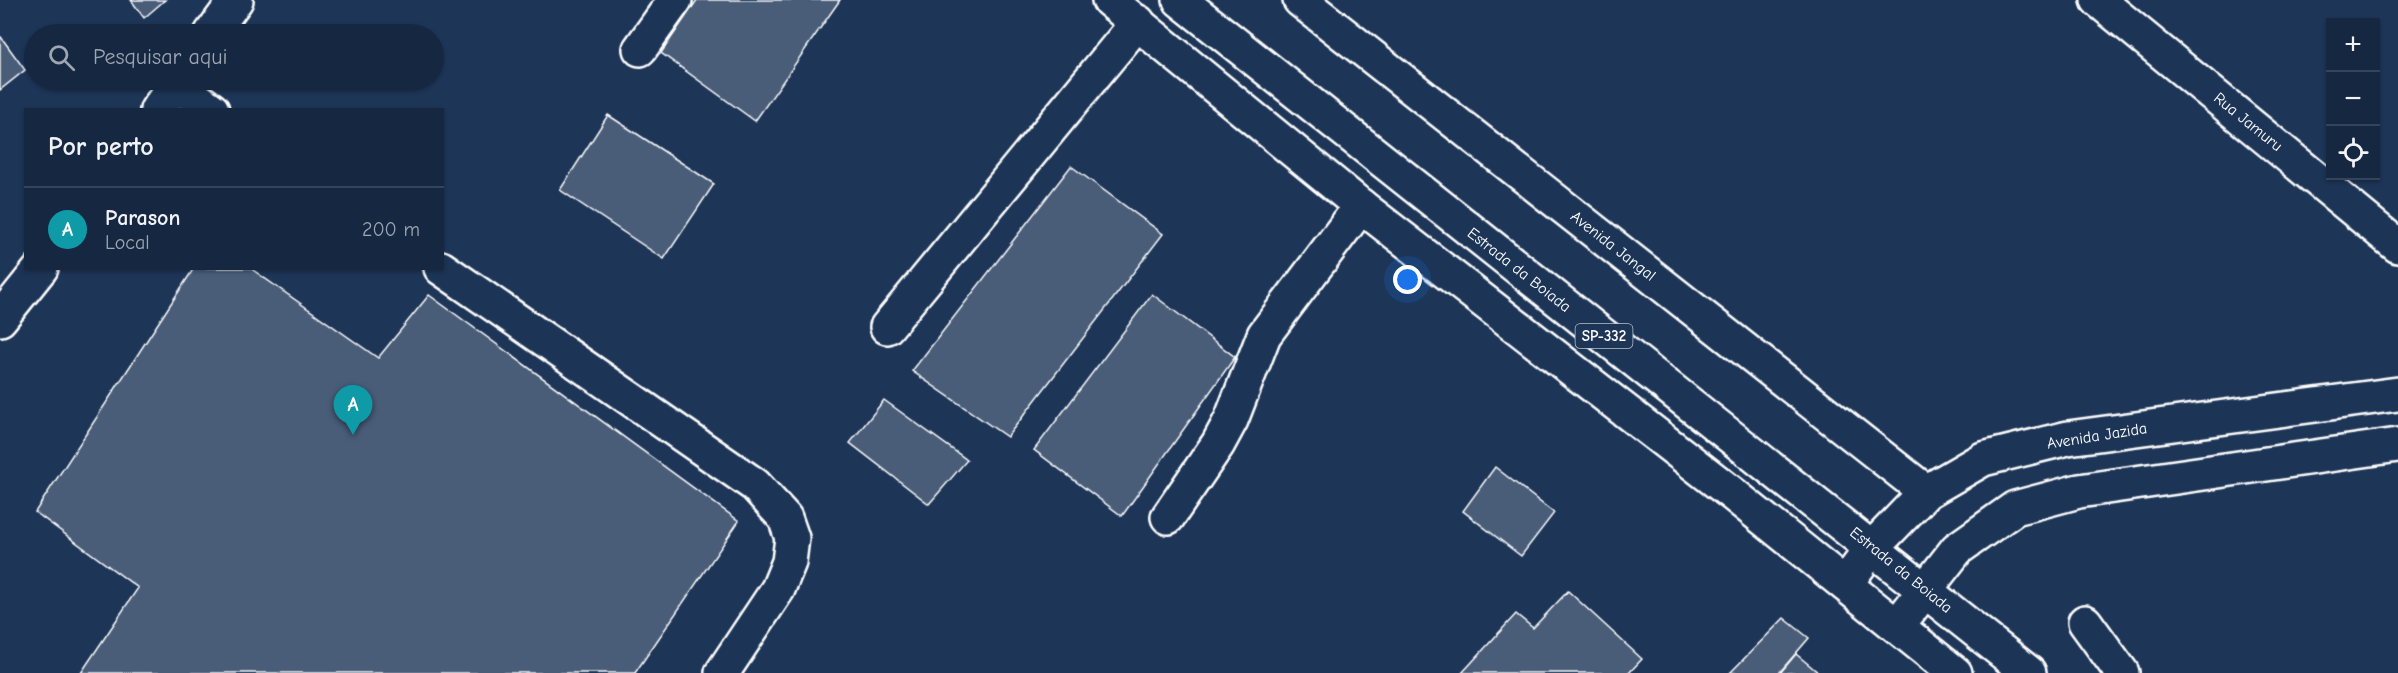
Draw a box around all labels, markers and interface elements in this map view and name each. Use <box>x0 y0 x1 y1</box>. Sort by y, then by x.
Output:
map controls <box>2326 18 2380 180</box>
button: + <box>2326 18 2380 72</box>
search box <box>24 24 444 90</box>
icon: search <box>45 41 78 74</box>
text: Pesquisar aqui <box>93 44 228 70</box>
button: − <box>2326 72 2380 126</box>
street label: Rua Jamuru <box>2210 89 2286 155</box>
button: locate <box>2326 126 2380 180</box>
text: Por perto <box>48 132 154 162</box>
text: Parason <box>105 205 180 231</box>
street label: Avenida Jangal <box>1567 207 1659 285</box>
text: A <box>62 218 73 241</box>
text: 200 m <box>362 218 420 241</box>
street label: Estrada da Boiada <box>1464 224 1574 316</box>
text: Local <box>105 231 150 254</box>
your location <box>1393 265 1422 294</box>
road number: SP-332 <box>1576 324 1632 348</box>
pin: A <box>334 386 372 435</box>
street label: Avenida Jazida <box>2046 419 2148 453</box>
street label: Estrada da Boiada <box>1846 523 1956 617</box>

